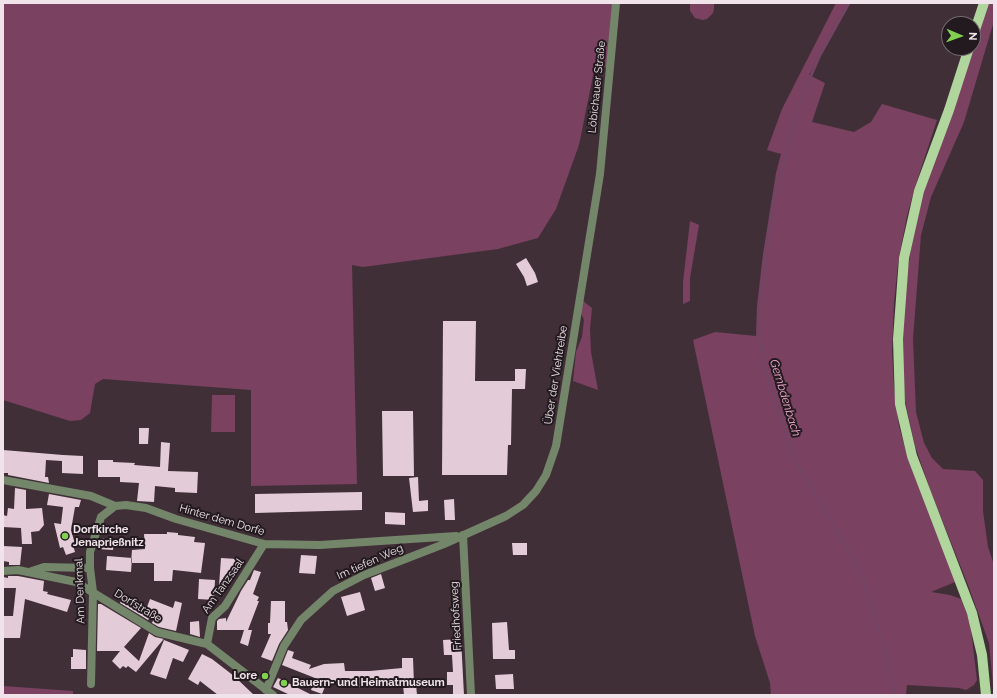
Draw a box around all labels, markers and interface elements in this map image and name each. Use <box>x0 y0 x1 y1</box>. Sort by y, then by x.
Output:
north arrow <box>941 16 981 56</box>
text: N <box>966 32 979 41</box>
street label: Löbichauer Straße <box>586 40 608 134</box>
street label: Über der Viehtreibe <box>542 324 570 426</box>
water label: Gembdenbach <box>766 358 804 438</box>
street label: Hinter dem Dorfe <box>178 502 266 538</box>
place label: Dorfkirche Jenaprießnitz <box>73 523 144 549</box>
marker: Dorfkirche Jenaprießnitz <box>60 531 70 541</box>
street label: Im tiefen Weg <box>335 541 405 583</box>
street label: Am Tanzsaal <box>199 556 247 616</box>
street label: Am Denkmal <box>72 558 88 624</box>
street label: Friedhofsweg <box>448 581 464 651</box>
street label: Dorfstraße <box>112 587 164 625</box>
place label: Lore <box>233 669 257 683</box>
marker: Lore <box>260 671 270 681</box>
place label: Bauern- und Heimatmuseum <box>292 676 445 690</box>
marker: Bauern- und Heimatmuseum <box>279 678 289 688</box>

